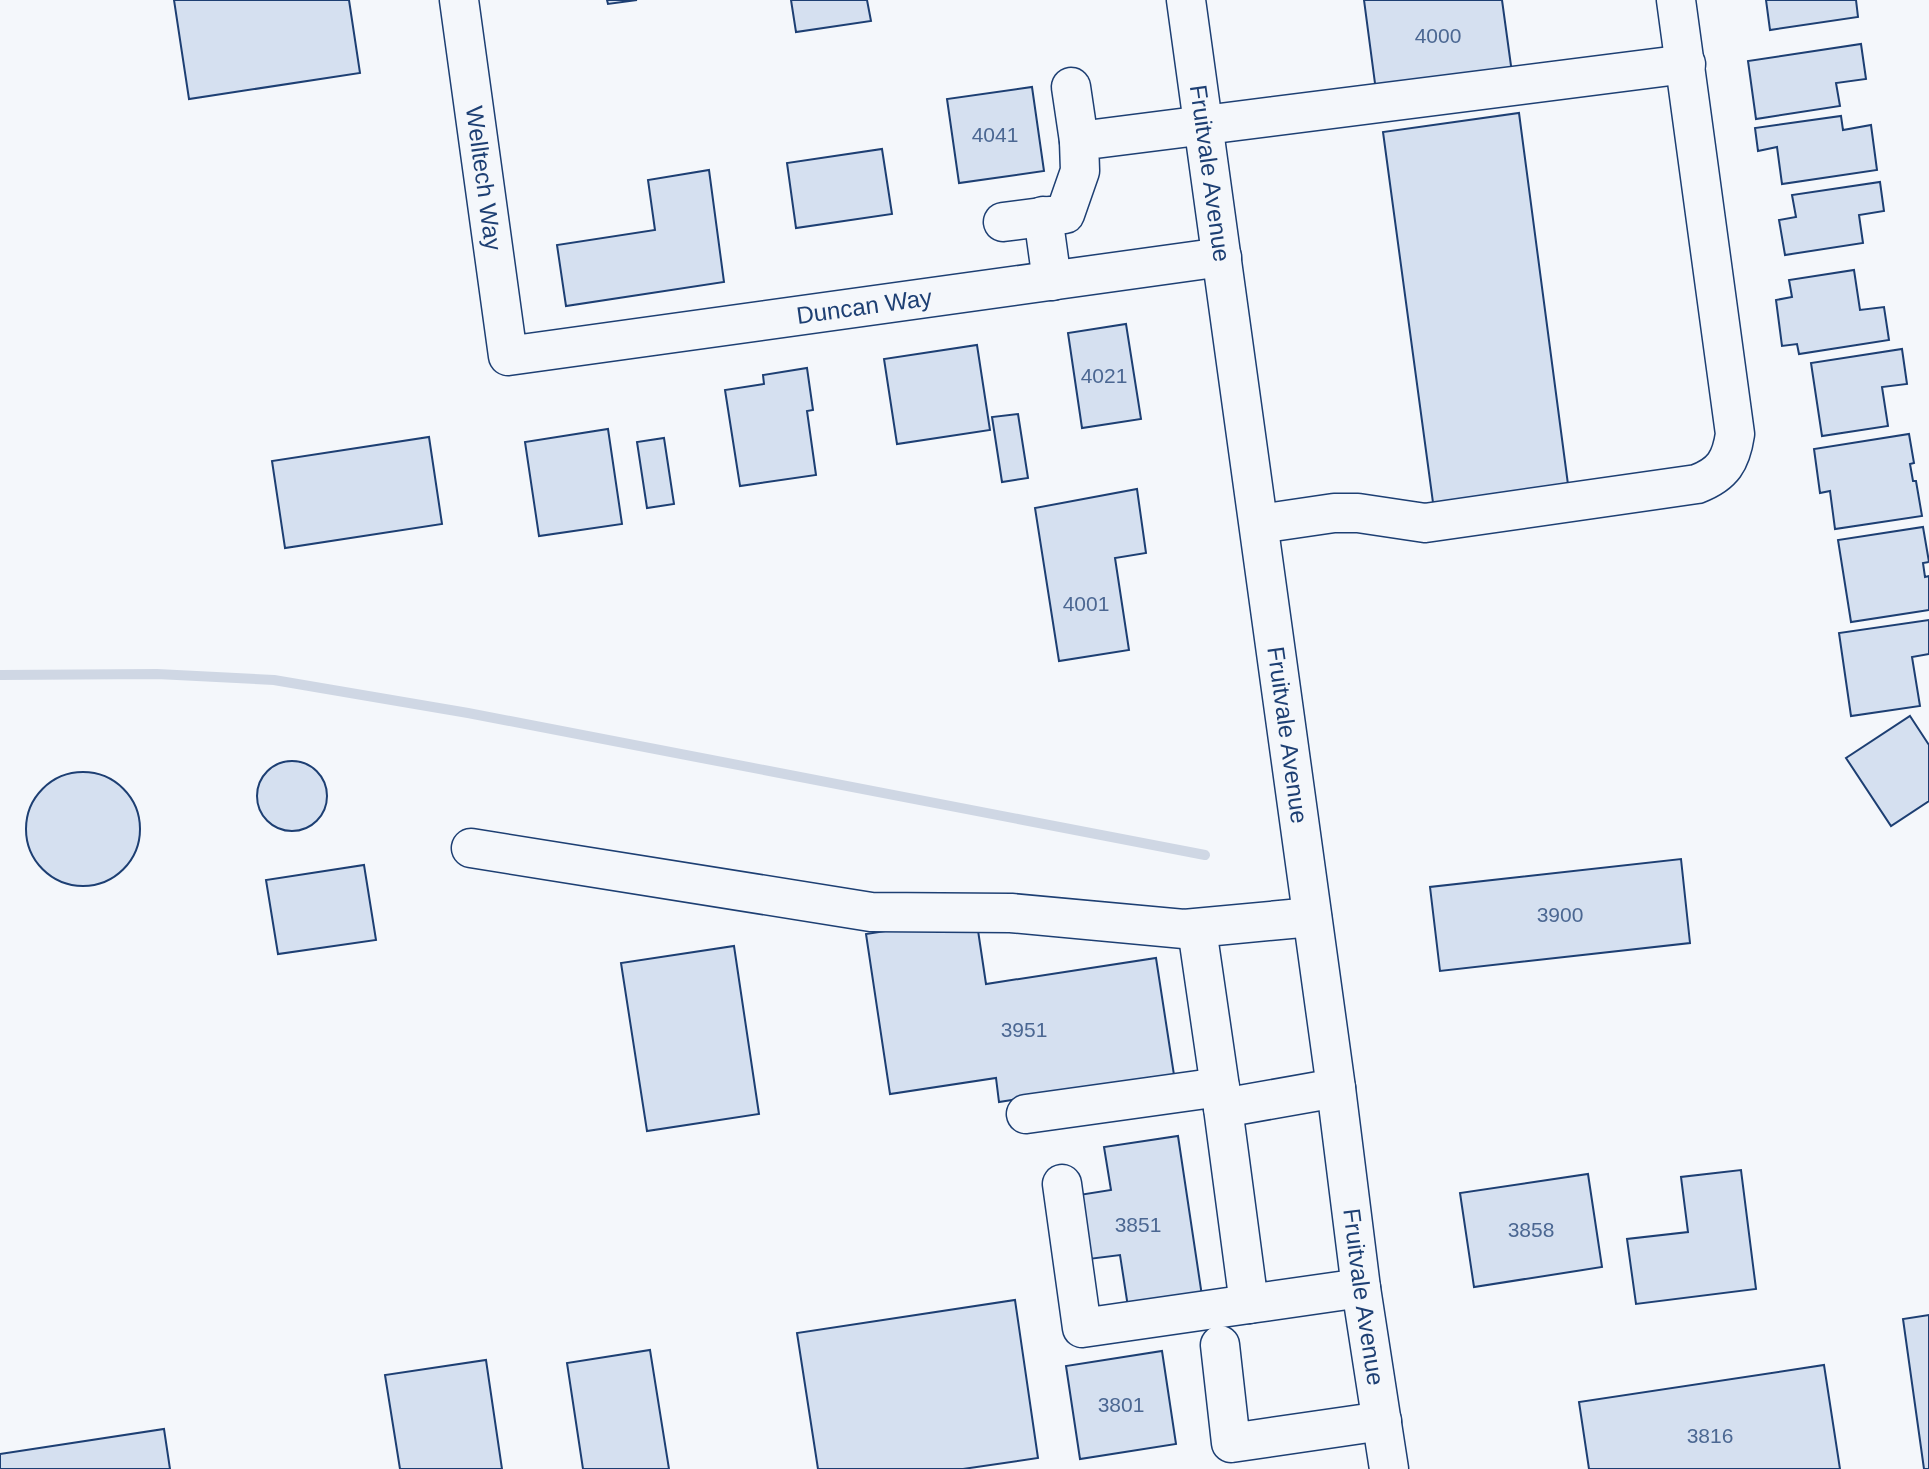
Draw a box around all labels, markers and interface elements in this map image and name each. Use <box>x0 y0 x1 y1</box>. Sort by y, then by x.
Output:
house number: 4000 <box>1415 24 1461 47</box>
street label: Fruitvale Avenue <box>1185 83 1236 264</box>
street label: Welltech Way <box>461 104 507 252</box>
house number: 4041 <box>972 123 1018 146</box>
street label: Duncan Way <box>795 283 934 329</box>
house number: 4021 <box>1081 364 1127 387</box>
house number: 4001 <box>1063 592 1109 615</box>
street label: Fruitvale Avenue <box>1262 645 1313 825</box>
house number: 3900 <box>1537 903 1583 926</box>
house number: 3951 <box>1001 1018 1047 1041</box>
street label: Fruitvale Avenue <box>1338 1207 1390 1387</box>
house number: 3851 <box>1115 1213 1161 1236</box>
house number: 3858 <box>1508 1218 1554 1241</box>
house number: 3801 <box>1098 1393 1144 1416</box>
house number: 3816 <box>1687 1424 1733 1447</box>

